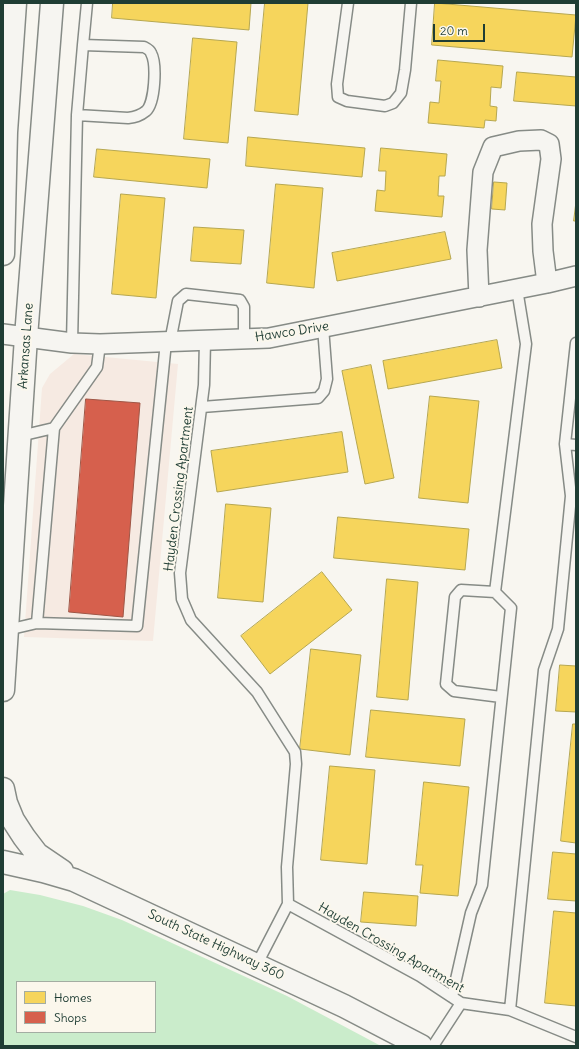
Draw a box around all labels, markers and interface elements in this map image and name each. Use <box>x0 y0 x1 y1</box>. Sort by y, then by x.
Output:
scale bar <box>435 16 487 42</box>
text: 20 m <box>440 23 468 38</box>
street label: Arkansas Lane <box>15 302 37 390</box>
street label: Hawco Drive <box>254 318 330 346</box>
street label: Hayden Crossing Apartment <box>161 406 197 572</box>
street label: Hayden Crossing Apartment <box>315 900 467 996</box>
street label: South State Highway 360 <box>145 907 287 983</box>
legend <box>16 981 156 1033</box>
text: Homes <box>54 990 92 1005</box>
text: Shops <box>54 1010 87 1025</box>

